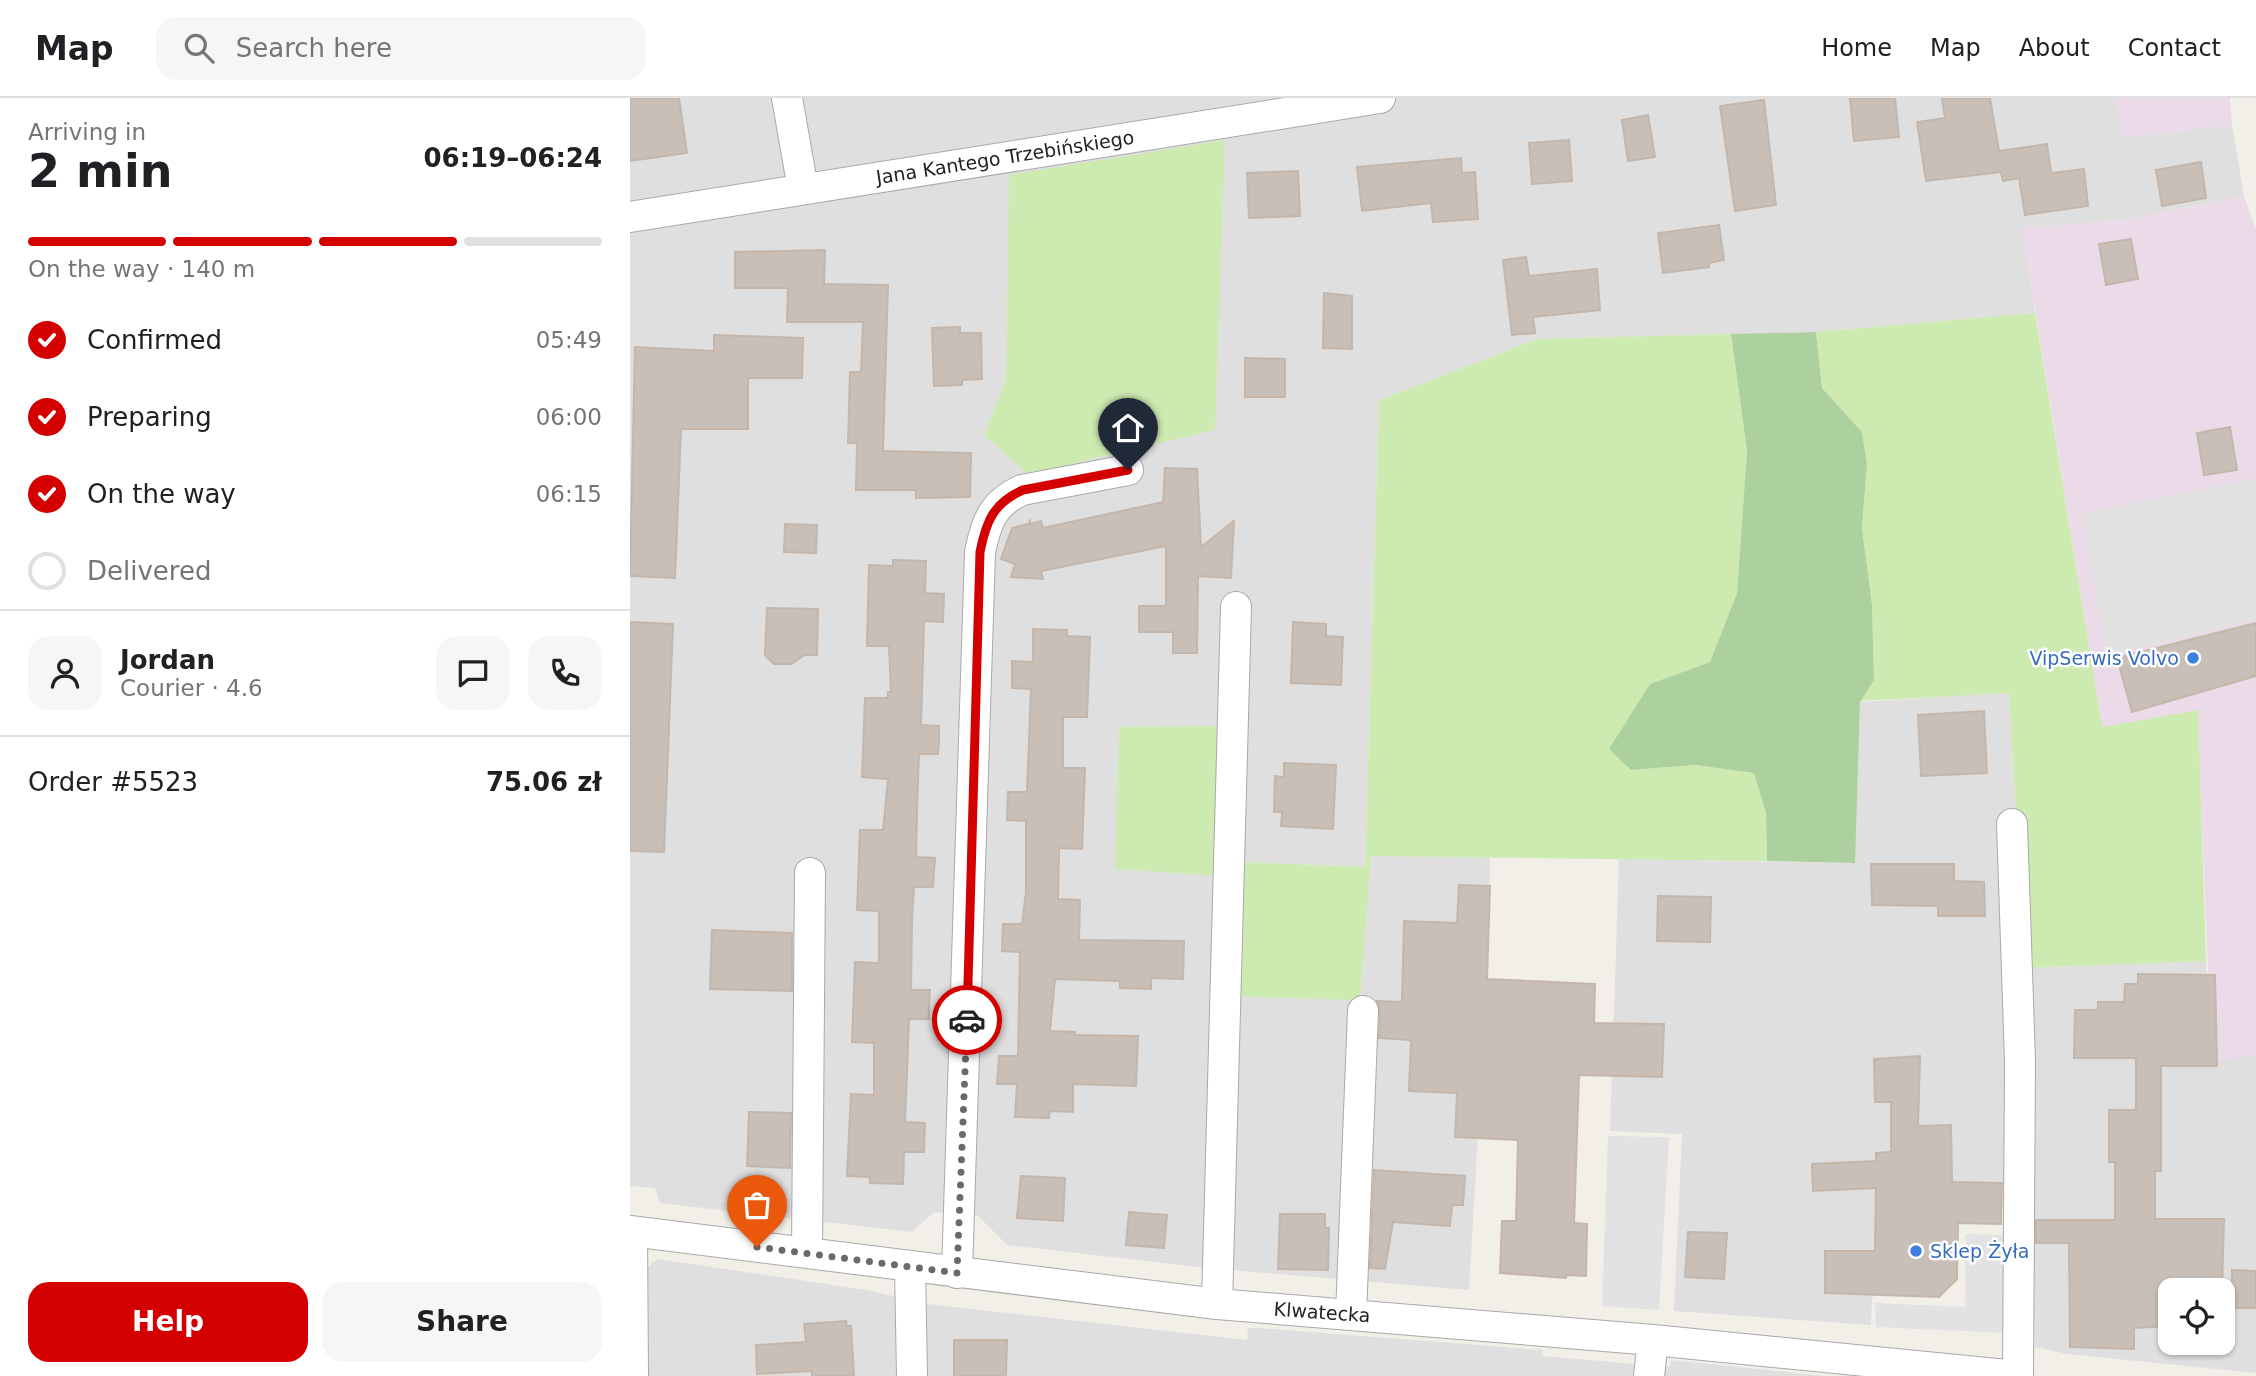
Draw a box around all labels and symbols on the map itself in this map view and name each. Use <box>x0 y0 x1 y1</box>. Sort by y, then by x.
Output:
street label: Jana Kantego Trzebińskiego <box>873 126 1136 188</box>
pin <box>1098 398 1158 470</box>
place label: VipSerwis Volvo <box>2029 647 2179 669</box>
marker: VipSerwis Volvo <box>2185 650 2201 666</box>
courier <box>932 985 1002 1055</box>
pin <box>727 1175 787 1247</box>
place label: Sklep Żyła <box>1930 1240 2029 1262</box>
marker: Sklep Żyła <box>1908 1243 1924 1259</box>
street label: Klwatecka <box>1273 1298 1371 1326</box>

